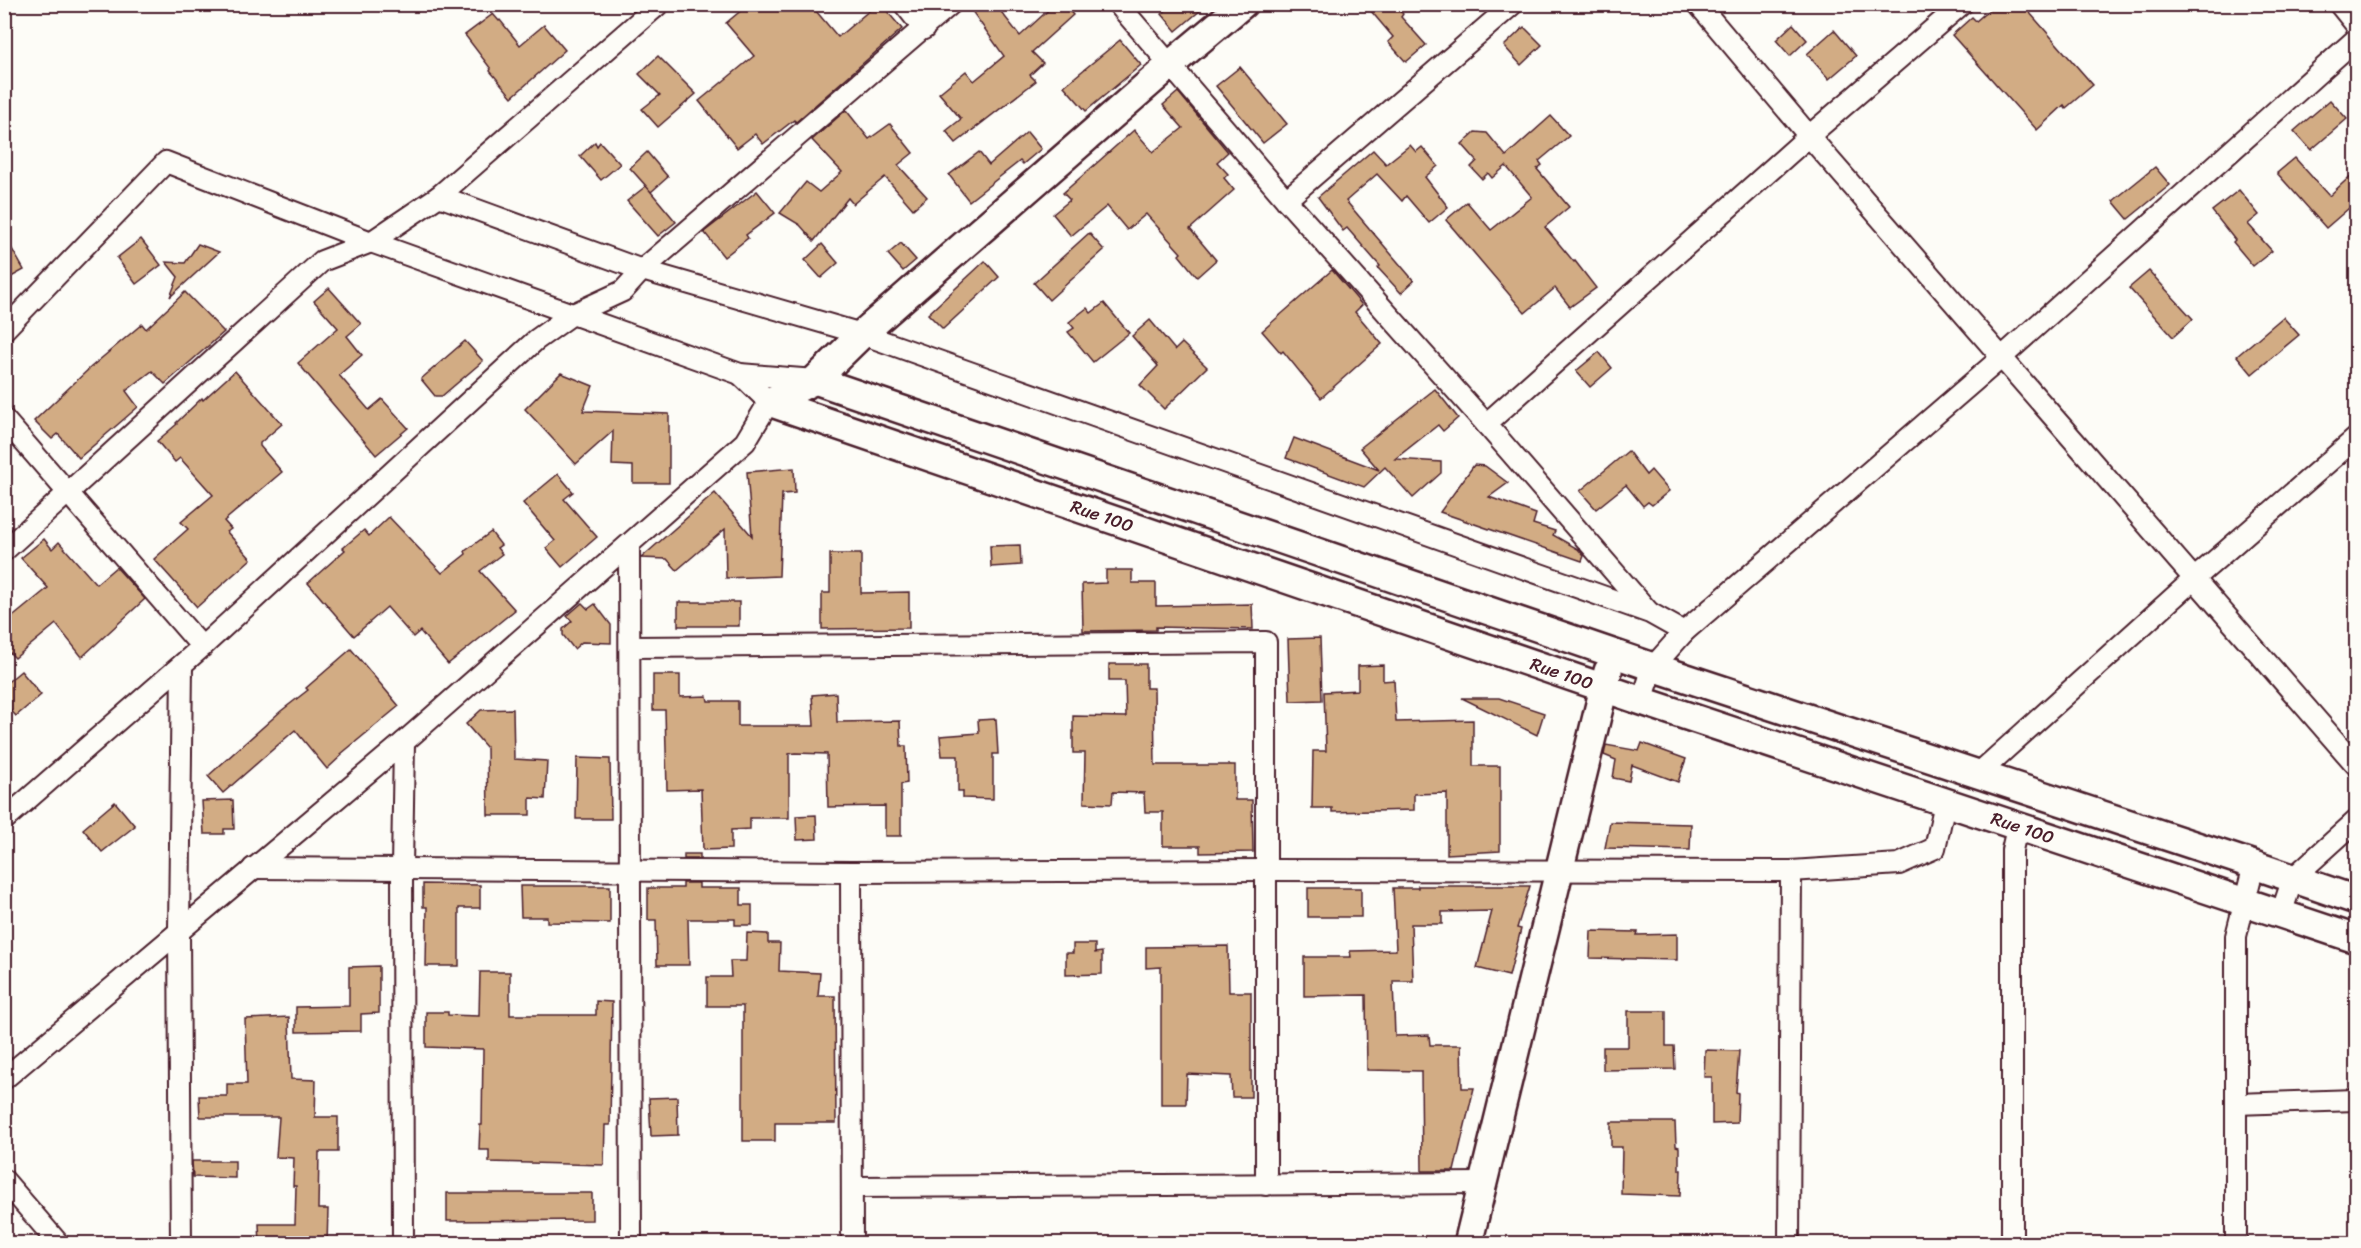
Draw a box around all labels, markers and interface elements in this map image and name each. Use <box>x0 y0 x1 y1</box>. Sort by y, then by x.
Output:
street label: Rue 100 <box>1066 490 1138 542</box>
street label: Rue 100 <box>1526 648 1598 699</box>
street label: Rue 100 <box>1987 802 2059 853</box>

